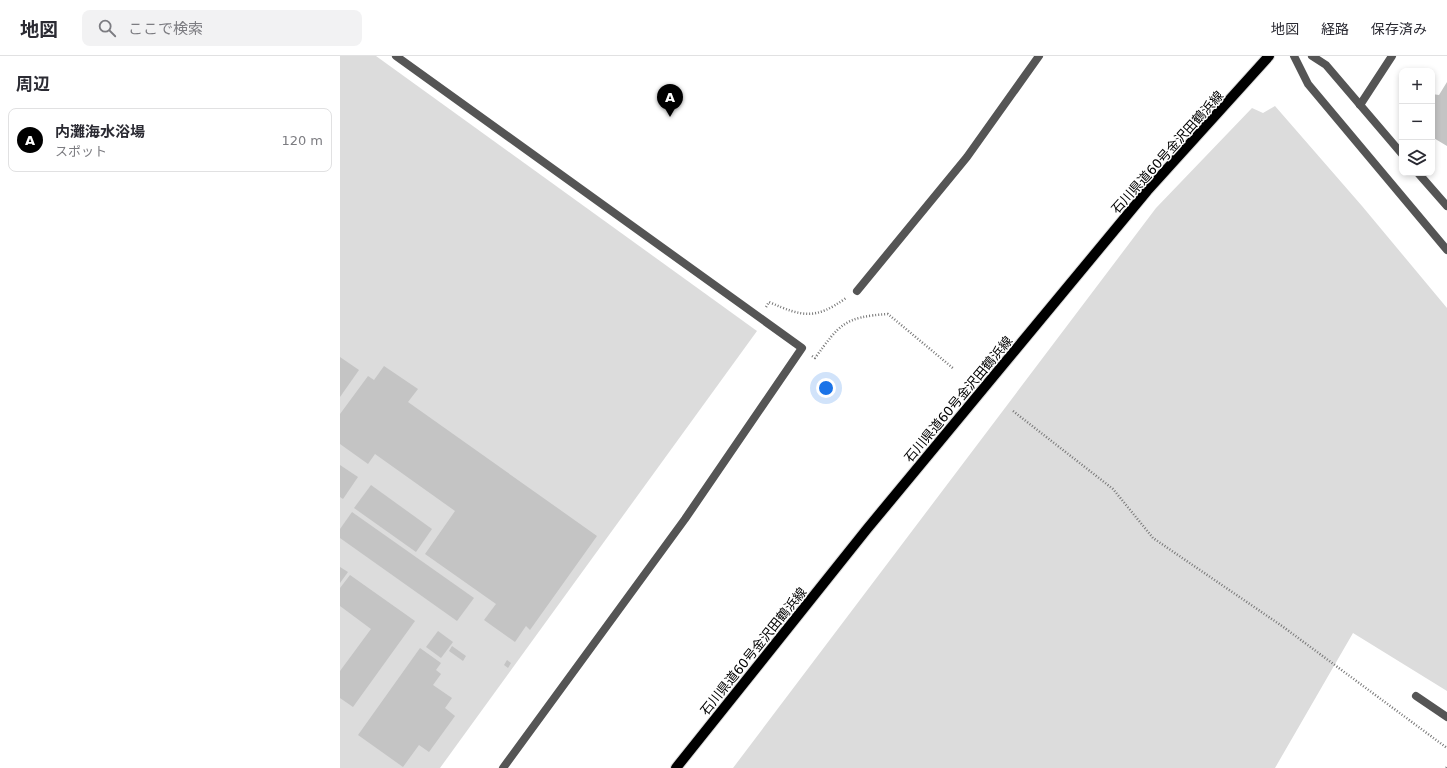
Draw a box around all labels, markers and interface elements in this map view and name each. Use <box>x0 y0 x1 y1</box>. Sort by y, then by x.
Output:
search box <box>82 10 362 46</box>
icon: search <box>96 17 118 39</box>
text: 地図 <box>20 18 58 40</box>
text: ここで検索 <box>128 20 203 38</box>
text: 地図 <box>1271 21 1299 37</box>
text: 経路 <box>1321 21 1349 37</box>
text: 保存済み <box>1371 21 1427 37</box>
map controls <box>1399 68 1435 176</box>
button: + <box>1399 68 1435 104</box>
text: 周辺 <box>16 74 50 94</box>
pin: A <box>657 84 683 117</box>
street label: 石川県道60号金沢田鶴浜線 <box>1108 88 1226 217</box>
button: − <box>1399 104 1435 140</box>
text: 内灘海水浴場 <box>55 123 145 141</box>
text: A <box>25 133 35 148</box>
text: 120 m <box>281 133 323 148</box>
button: layers <box>1399 140 1435 176</box>
text: スポット <box>55 144 107 159</box>
street label: 石川県道60号金沢田鶴浜線 <box>901 333 1015 465</box>
your location <box>816 378 836 398</box>
street label: 石川県道60号金沢田鶴浜線 <box>697 585 809 718</box>

